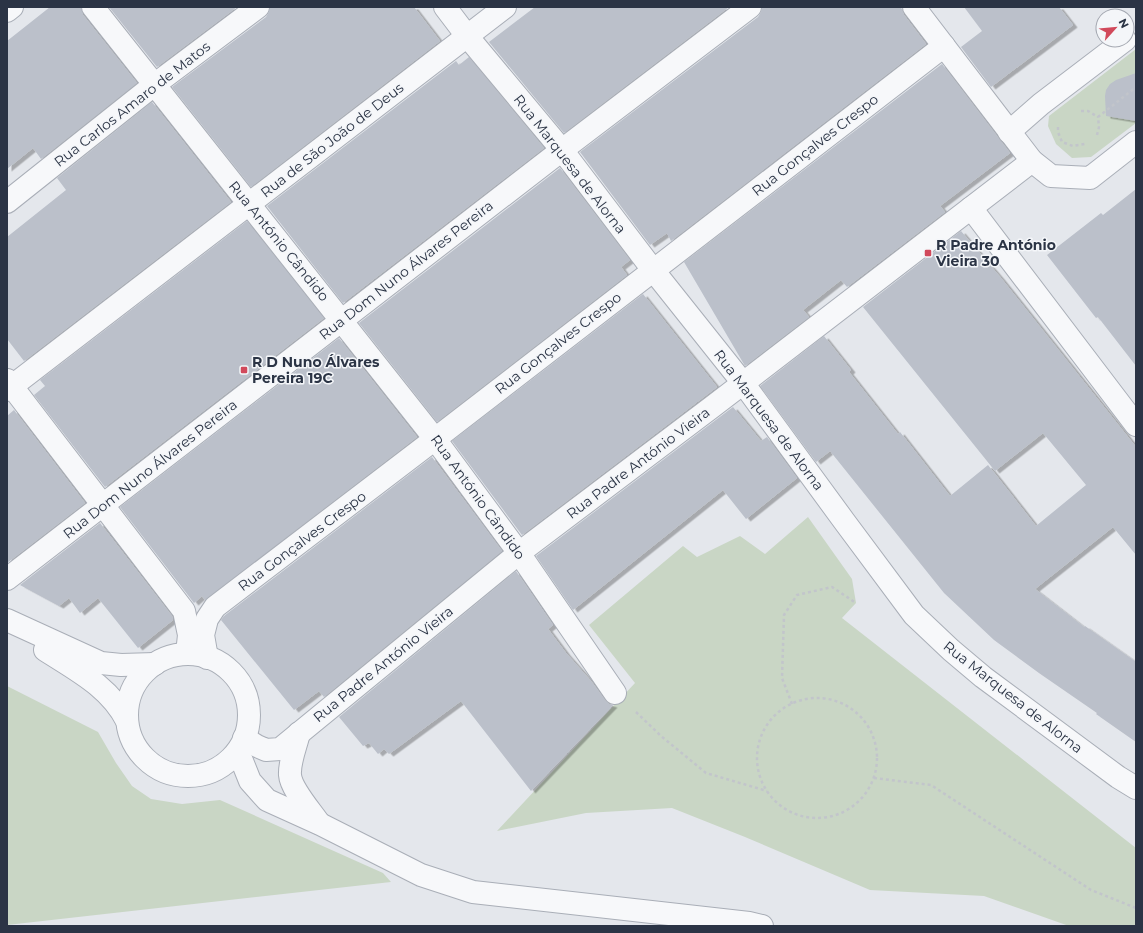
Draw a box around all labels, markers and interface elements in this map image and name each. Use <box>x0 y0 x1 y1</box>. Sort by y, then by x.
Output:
north arrow <box>1095 8 1135 48</box>
text: N <box>1116 16 1132 31</box>
street label: Rua Carlos Amaro de Matos <box>50 37 214 171</box>
street label: Rua de São João de Deus <box>257 78 407 201</box>
street label: Rua Gonçalves Crespo <box>748 90 882 200</box>
street label: Rua Marquesa de Alorna <box>510 91 630 237</box>
street label: Rua António Cândido <box>225 177 333 305</box>
street label: Rua Dom Nuno Álvares Pereira <box>315 196 497 344</box>
place label: R Padre António Vieira 30 <box>935 236 1056 270</box>
marker: R Padre António Vieira 30 <box>923 248 933 258</box>
street label: Rua Gonçalves Crespo <box>491 288 625 398</box>
street label: Rua Marquesa de Alorna <box>710 346 828 494</box>
place label: R D Nuno Álvares Pereira 19C <box>252 353 380 387</box>
marker: R D Nuno Álvares Pereira 19C <box>239 365 249 375</box>
street label: Rua Dom Nuno Álvares Pereira <box>59 395 241 543</box>
street label: Rua Padre António Vieira <box>563 403 713 523</box>
street label: Rua António Cândido <box>427 431 529 563</box>
street label: Rua Gonçalves Crespo <box>234 487 370 595</box>
street label: Rua Padre António Vieira <box>309 602 457 726</box>
street label: Rua Marquesa de Alorna <box>940 637 1086 757</box>

